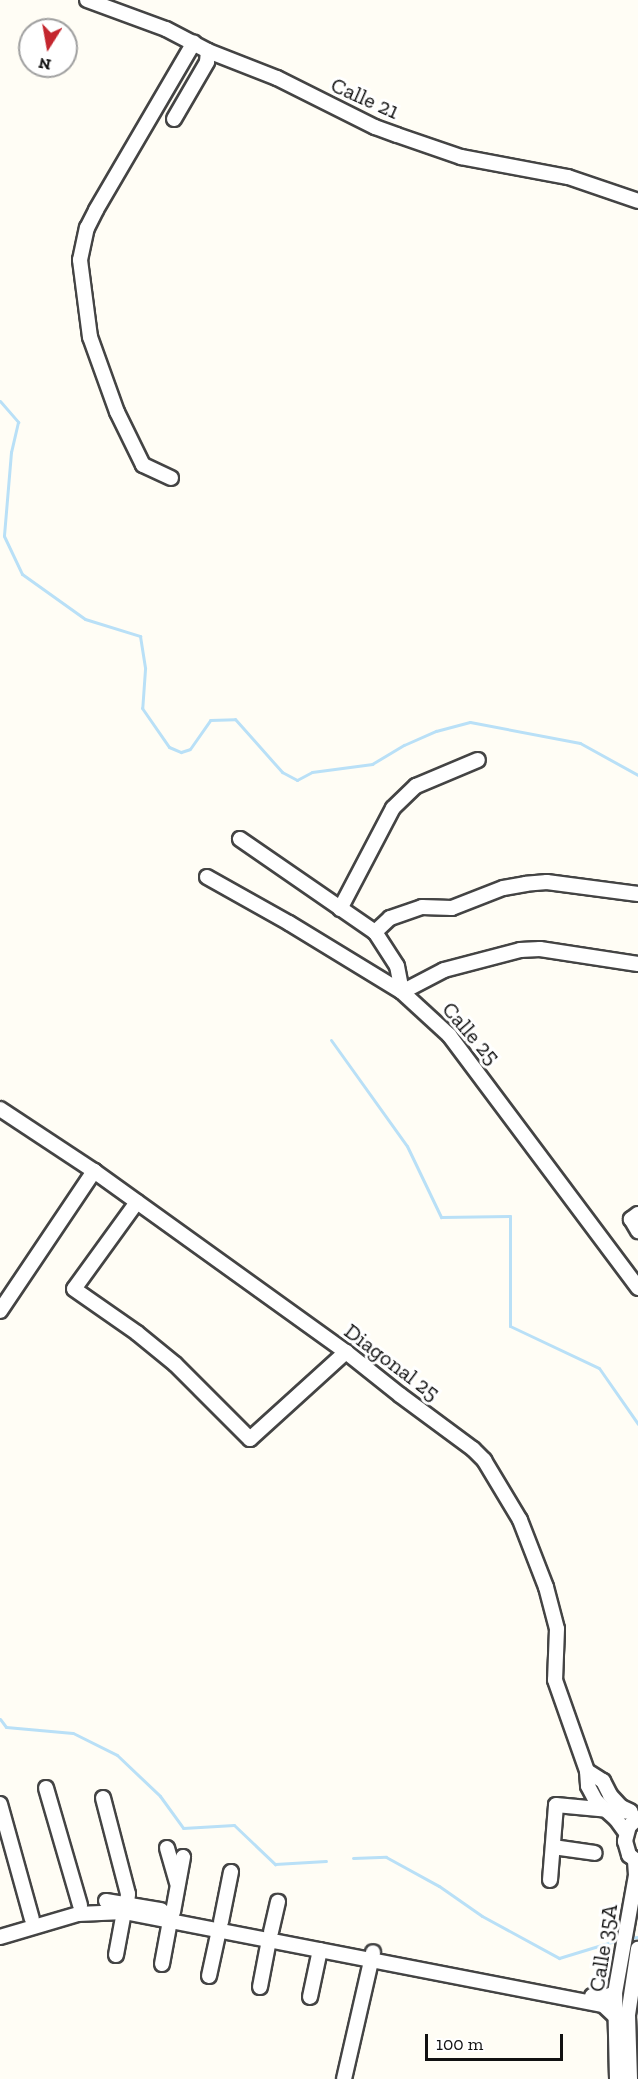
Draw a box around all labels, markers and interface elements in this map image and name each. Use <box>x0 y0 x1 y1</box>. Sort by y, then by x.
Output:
north arrow <box>18 18 78 78</box>
text: N <box>37 54 53 75</box>
street label: Calle 21 <box>327 71 403 125</box>
street label: Calle 25 <box>437 996 505 1070</box>
street label: Diagonal 25 <box>339 1318 445 1406</box>
street label: Calle 35A <box>583 1902 623 1994</box>
scale bar <box>428 2022 566 2060</box>
text: 100 m <box>436 2033 483 2055</box>

